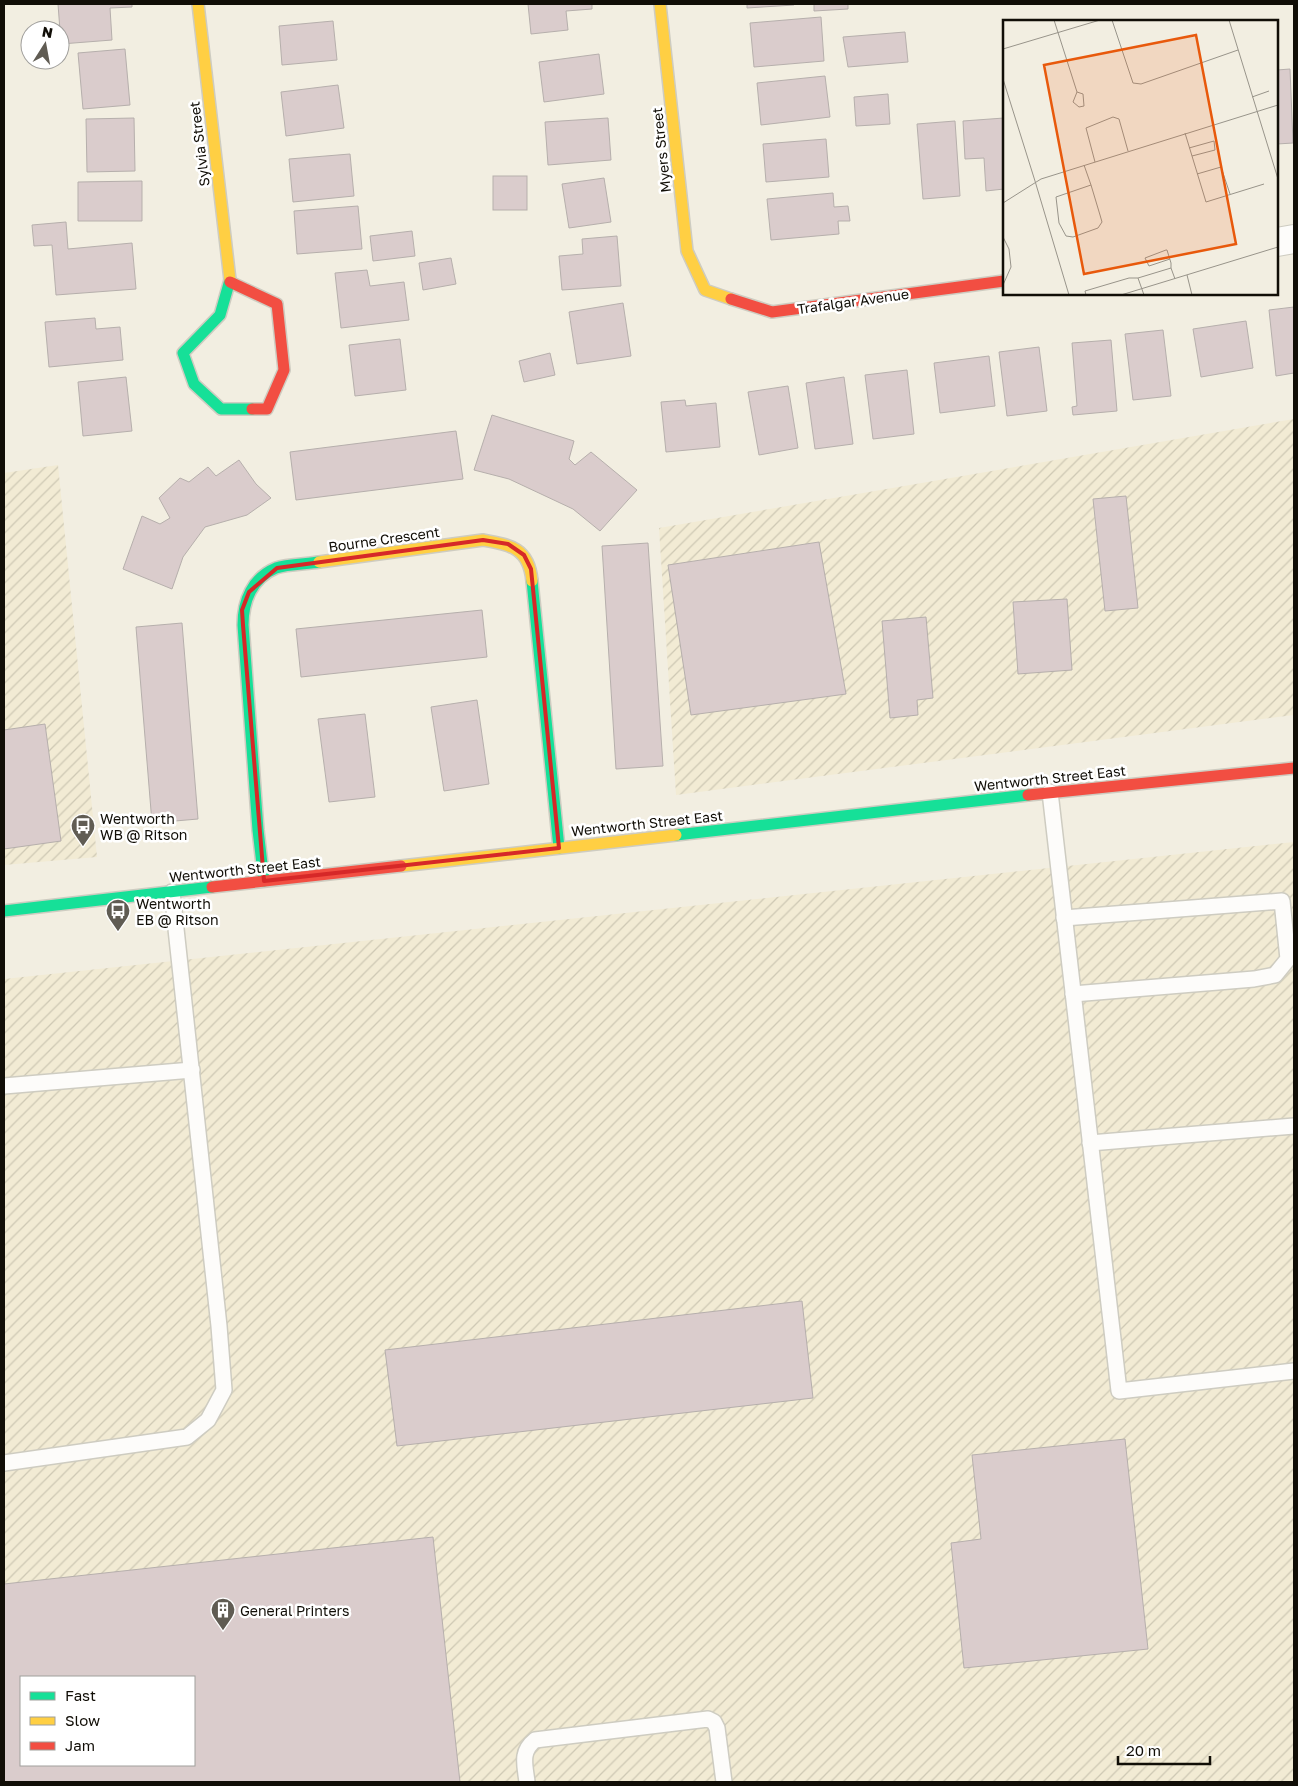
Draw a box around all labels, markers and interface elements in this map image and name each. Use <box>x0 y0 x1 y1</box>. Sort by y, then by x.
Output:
north arrow <box>20 20 70 70</box>
inset map <box>1003 20 1278 295</box>
text: N <box>41 22 54 41</box>
street label: Sylvia Street <box>185 101 213 187</box>
street label: Myers Street <box>648 107 674 193</box>
street label: Trafalgar Avenue <box>796 285 910 317</box>
street label: Bourne Crescent <box>327 523 441 555</box>
street label: Wentworth Street East <box>973 762 1127 794</box>
street label: Wentworth Street East <box>570 807 724 839</box>
place label: Wentworth WB @ Ritson <box>100 810 187 843</box>
bus stop icon: Wentworth WB @ Ritson <box>70 813 96 847</box>
street label: Wentworth Street East <box>168 853 322 885</box>
place label: Wentworth EB @ Ritson <box>136 895 219 928</box>
bus stop icon: Wentworth EB @ Ritson <box>105 898 131 932</box>
building icon: General Printers <box>210 1597 236 1631</box>
place label: General Printers <box>240 1602 349 1619</box>
legend <box>20 1676 195 1766</box>
text: Fast <box>65 1686 96 1704</box>
text: Slow <box>65 1711 100 1729</box>
scale bar <box>1118 1734 1210 1766</box>
text: Jam <box>65 1736 95 1754</box>
text: 20 m <box>1126 1741 1161 1759</box>

